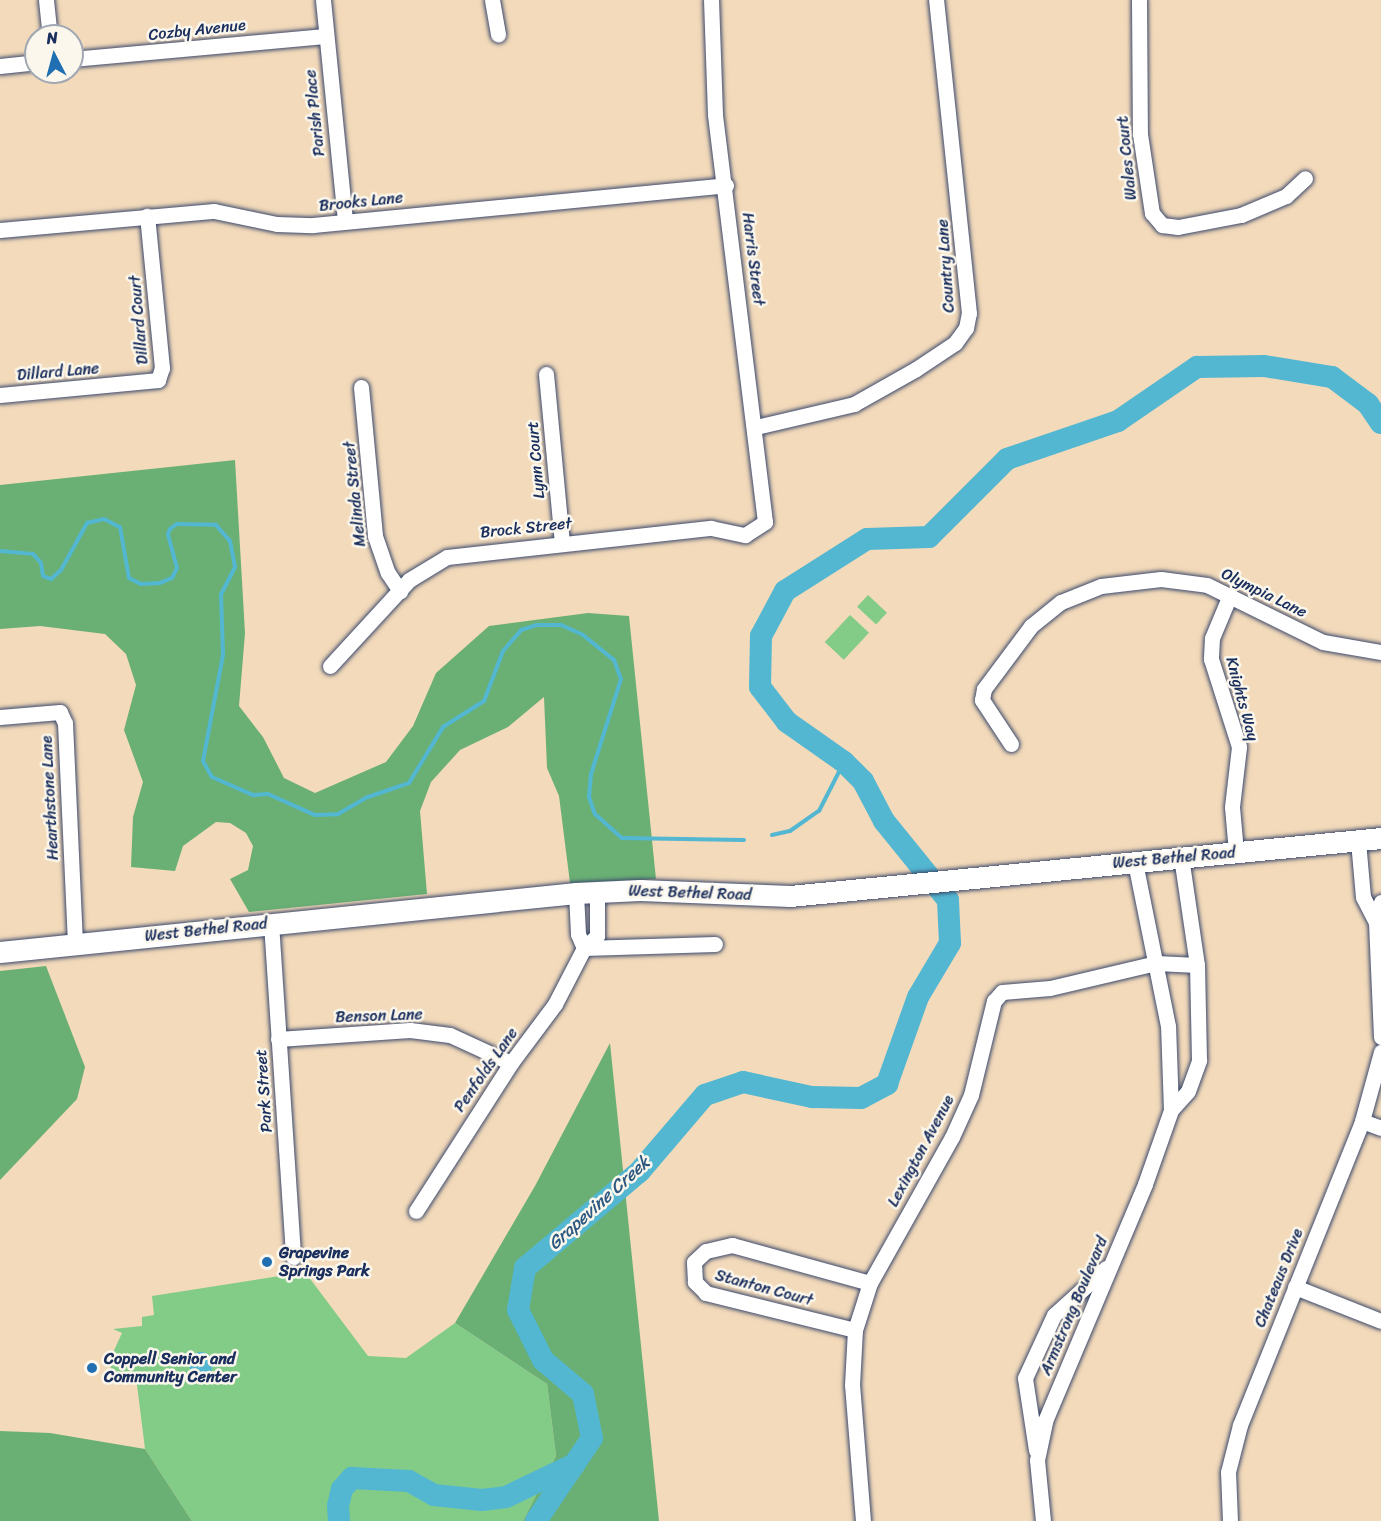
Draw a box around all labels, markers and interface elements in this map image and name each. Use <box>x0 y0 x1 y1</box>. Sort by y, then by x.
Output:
street label: Cozby Avenue <box>147 15 247 45</box>
text: N <box>45 23 59 53</box>
north arrow <box>24 24 84 84</box>
street label: Parish Place <box>301 69 329 157</box>
street label: Wales Court <box>1113 115 1141 201</box>
street label: Brooks Lane <box>318 188 404 216</box>
street label: Harris Street <box>738 211 768 307</box>
street label: Country Lane <box>933 219 959 313</box>
street label: Dillard Court <box>125 274 153 366</box>
street label: Dillard Lane <box>16 359 100 385</box>
street label: Lynn Court <box>523 421 549 499</box>
street label: Melinda Street <box>340 440 370 548</box>
street label: Brock Street <box>479 514 573 542</box>
street label: Olympia Lane <box>1218 564 1310 622</box>
street label: Knights Way <box>1222 655 1262 743</box>
street label: Hearthstone Lane <box>37 735 63 861</box>
street label: West Bethel Road <box>1111 843 1237 873</box>
street label: West Bethel Road <box>628 881 752 905</box>
street label: West Bethel Road <box>143 914 269 946</box>
street label: Benson Lane <box>335 1005 423 1027</box>
street label: Penfolds Lane <box>450 1024 522 1116</box>
street label: Park Street <box>252 1049 276 1133</box>
street label: Lexington Avenue <box>883 1092 959 1210</box>
water label: Grapevine Creek <box>543 1151 655 1255</box>
street label: Chateaus Drive <box>1250 1226 1308 1330</box>
street label: Armstrong Boulevard <box>1036 1234 1112 1378</box>
place label: Grapevine Springs Park <box>279 1243 370 1281</box>
marker: Grapevine Springs Park <box>260 1255 274 1269</box>
street label: Stanton Court <box>713 1266 815 1310</box>
place label: Coppell Senior and Community Center <box>104 1349 236 1387</box>
marker: Coppell Senior and Community Center <box>85 1361 99 1375</box>

